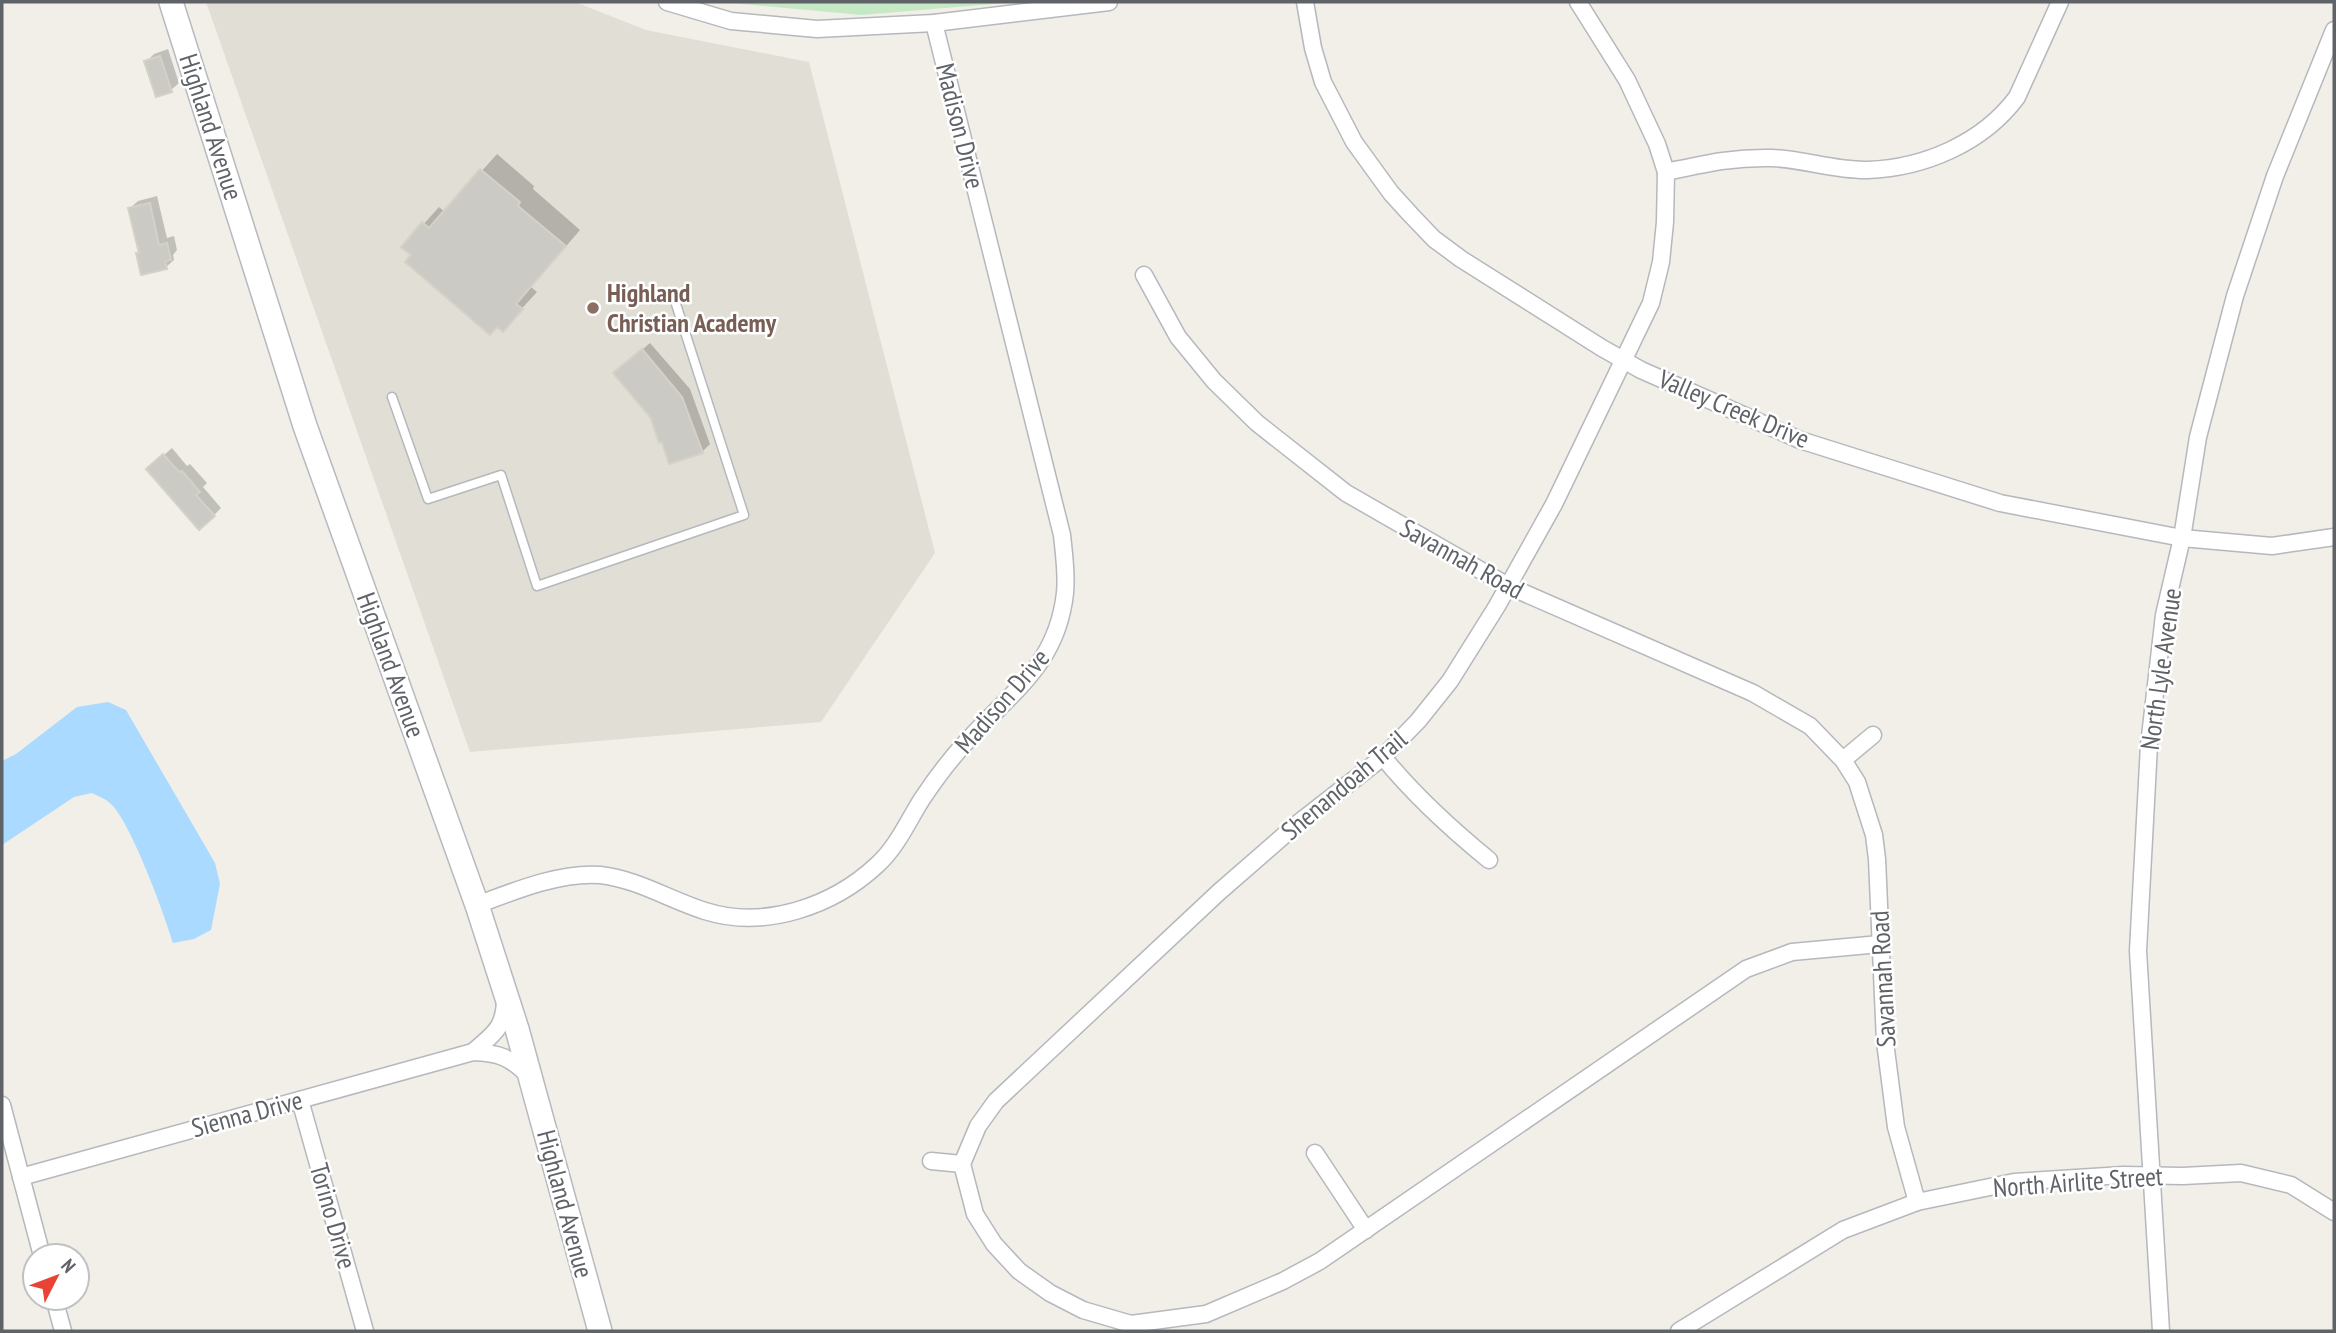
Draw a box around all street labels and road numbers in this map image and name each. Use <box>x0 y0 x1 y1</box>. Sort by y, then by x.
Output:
street label: Highland Avenue <box>172 49 251 204</box>
street label: Madison Drive <box>929 60 992 192</box>
street label: Valley Creek Drive <box>1653 362 1815 455</box>
street label: Savannah Road <box>1395 511 1530 606</box>
street label: North Lyle Avenue <box>2133 586 2188 752</box>
street label: Highland Avenue <box>350 588 433 742</box>
street label: Madison Drive <box>947 642 1056 760</box>
street label: Shenandoah Trail <box>1274 722 1413 847</box>
street label: Savannah Road <box>1862 910 1903 1048</box>
street label: Sienna Drive <box>188 1083 306 1144</box>
street label: Highland Avenue <box>530 1126 601 1282</box>
street label: Torino Drive <box>303 1159 364 1272</box>
street label: North Airlite Street <box>1992 1159 2164 1204</box>

